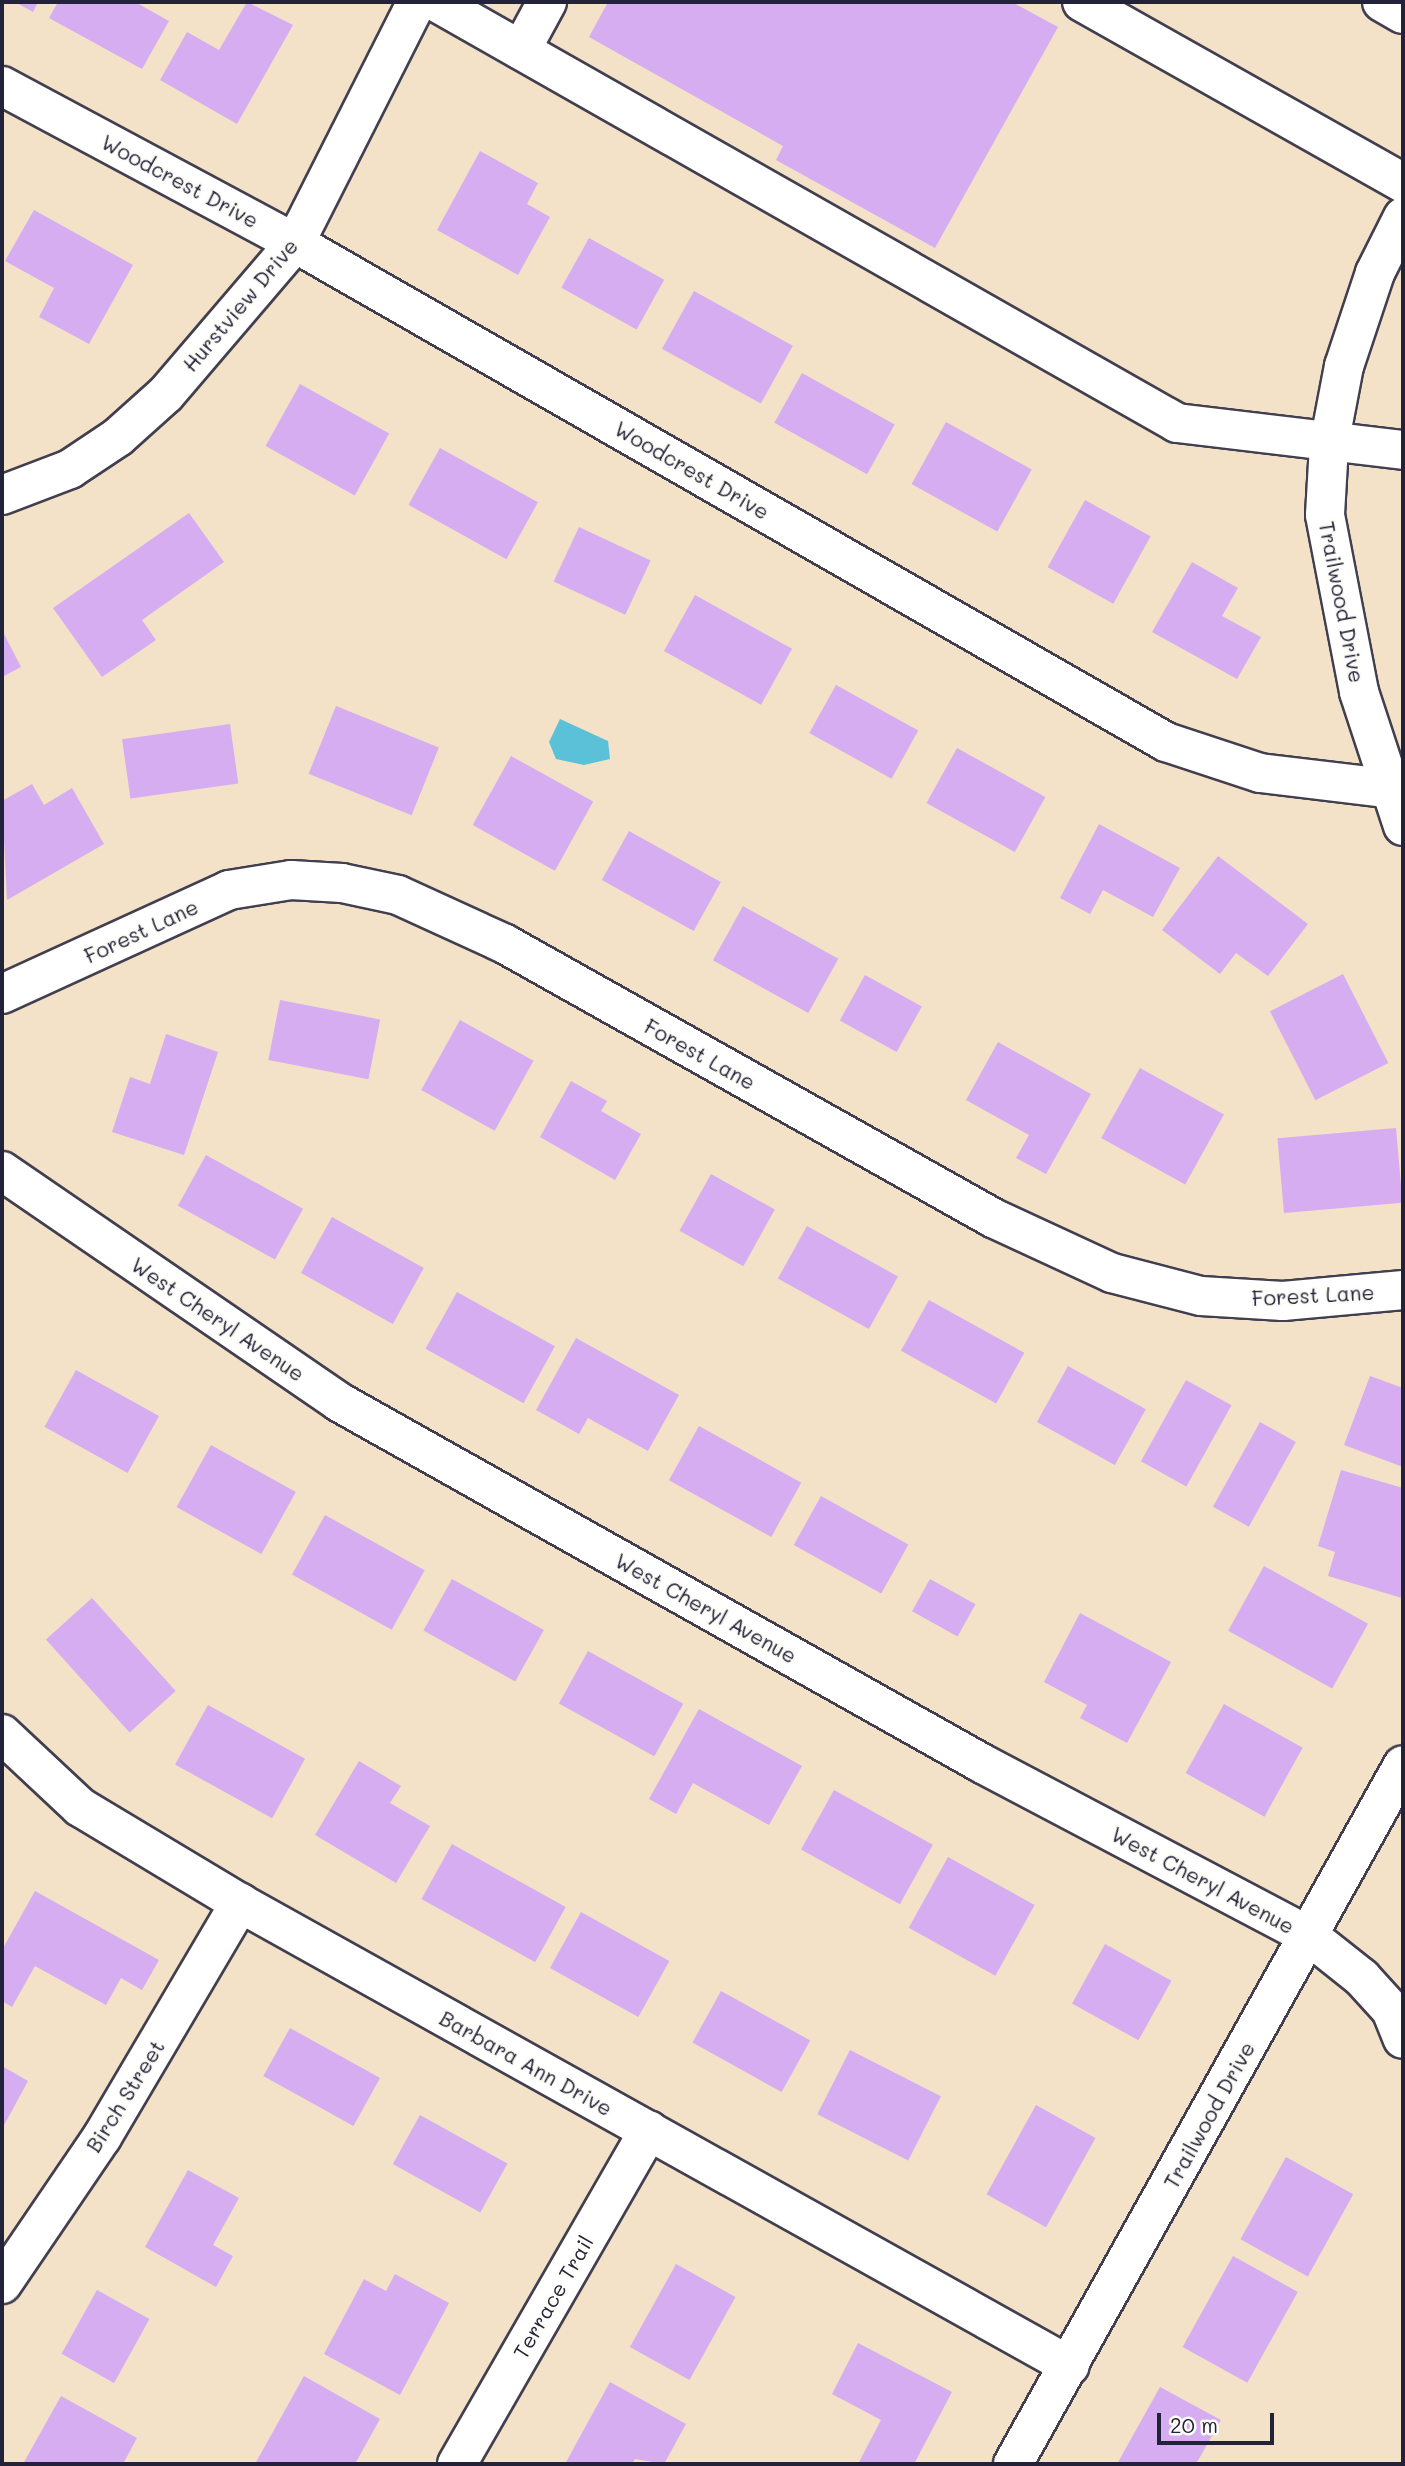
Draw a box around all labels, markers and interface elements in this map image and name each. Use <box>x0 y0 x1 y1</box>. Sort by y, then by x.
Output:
street label: Woodcrest Drive <box>97 129 263 233</box>
street label: Hurstview Drive <box>177 234 303 376</box>
street label: Woodcrest Drive <box>610 416 774 524</box>
street label: Trailwood Drive <box>1314 519 1370 685</box>
street label: Forest Lane <box>80 894 202 968</box>
street label: Forest Lane <box>640 1013 760 1095</box>
street label: West Cheryl Avenue <box>127 1252 309 1386</box>
street label: Forest Lane <box>1251 1279 1375 1311</box>
street label: West Cheryl Avenue <box>611 1548 801 1668</box>
street label: West Cheryl Avenue <box>1107 1821 1299 1939</box>
street label: Barbara Ann Drive <box>435 2005 617 2121</box>
street label: Birch Street <box>80 2035 170 2157</box>
street label: Trailwood Drive <box>1158 2037 1260 2193</box>
street label: Terrace Trail <box>508 2231 598 2363</box>
scale bar <box>1160 2400 1277 2444</box>
text: 20 m <box>1170 2411 1218 2438</box>

